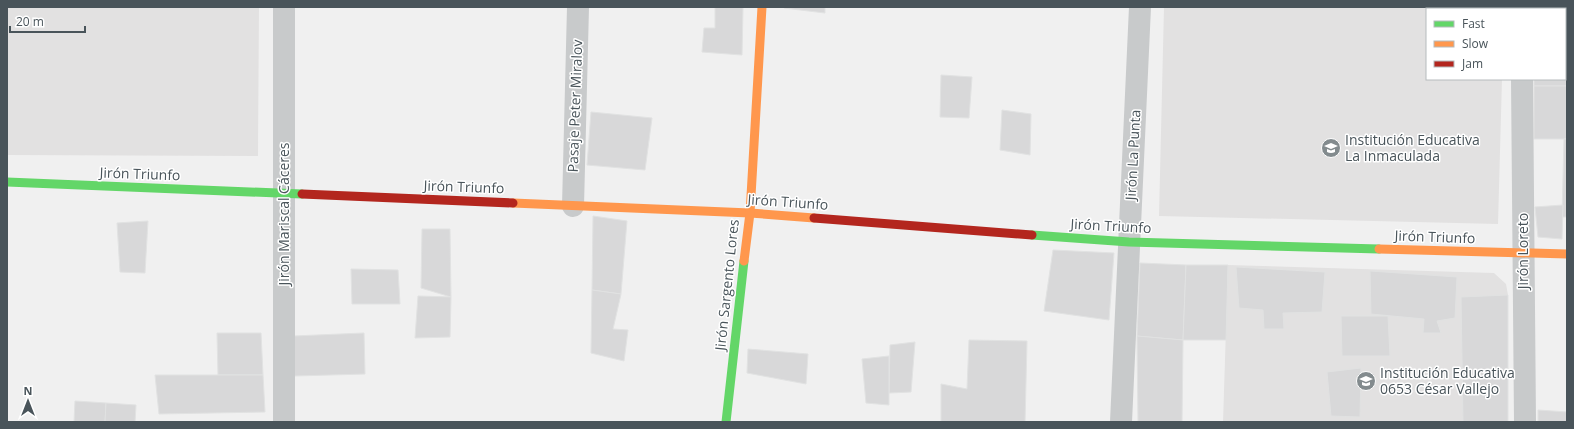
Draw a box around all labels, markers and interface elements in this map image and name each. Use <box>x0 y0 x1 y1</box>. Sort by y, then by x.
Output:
scale bar <box>10 8 85 34</box>
legend <box>1426 8 1566 80</box>
text: 20 m <box>16 13 44 30</box>
text: Fast <box>1462 15 1485 32</box>
text: Slow <box>1462 35 1489 52</box>
street label: Pasaje Peter Miralov <box>563 39 586 173</box>
text: Jam <box>1461 55 1483 72</box>
street label: Jirón La Punta <box>1121 109 1144 203</box>
place label: Institución Educativa La Inmaculada <box>1345 130 1480 165</box>
school or university icon: Institución Educativa La Inmaculada <box>1320 137 1342 159</box>
street label: Jirón Mariscal Cáceres <box>274 142 293 288</box>
street label: Jirón Triunfo <box>97 163 181 184</box>
street label: Jirón Triunfo <box>421 176 505 197</box>
street label: Jirón Triunfo <box>745 189 829 214</box>
street label: Jirón Loreto <box>1513 213 1532 291</box>
street label: Jirón Triunfo <box>1068 214 1152 237</box>
street label: Jirón Sargento Lores <box>710 218 743 354</box>
street label: Jirón Triunfo <box>1392 226 1476 247</box>
place label: Institución Educativa 0653 César Vallejo <box>1380 363 1515 398</box>
school or university icon: Institución Educativa 0653 César Vallejo <box>1355 370 1377 392</box>
north arrow <box>8 381 48 421</box>
text: N <box>24 383 32 398</box>

